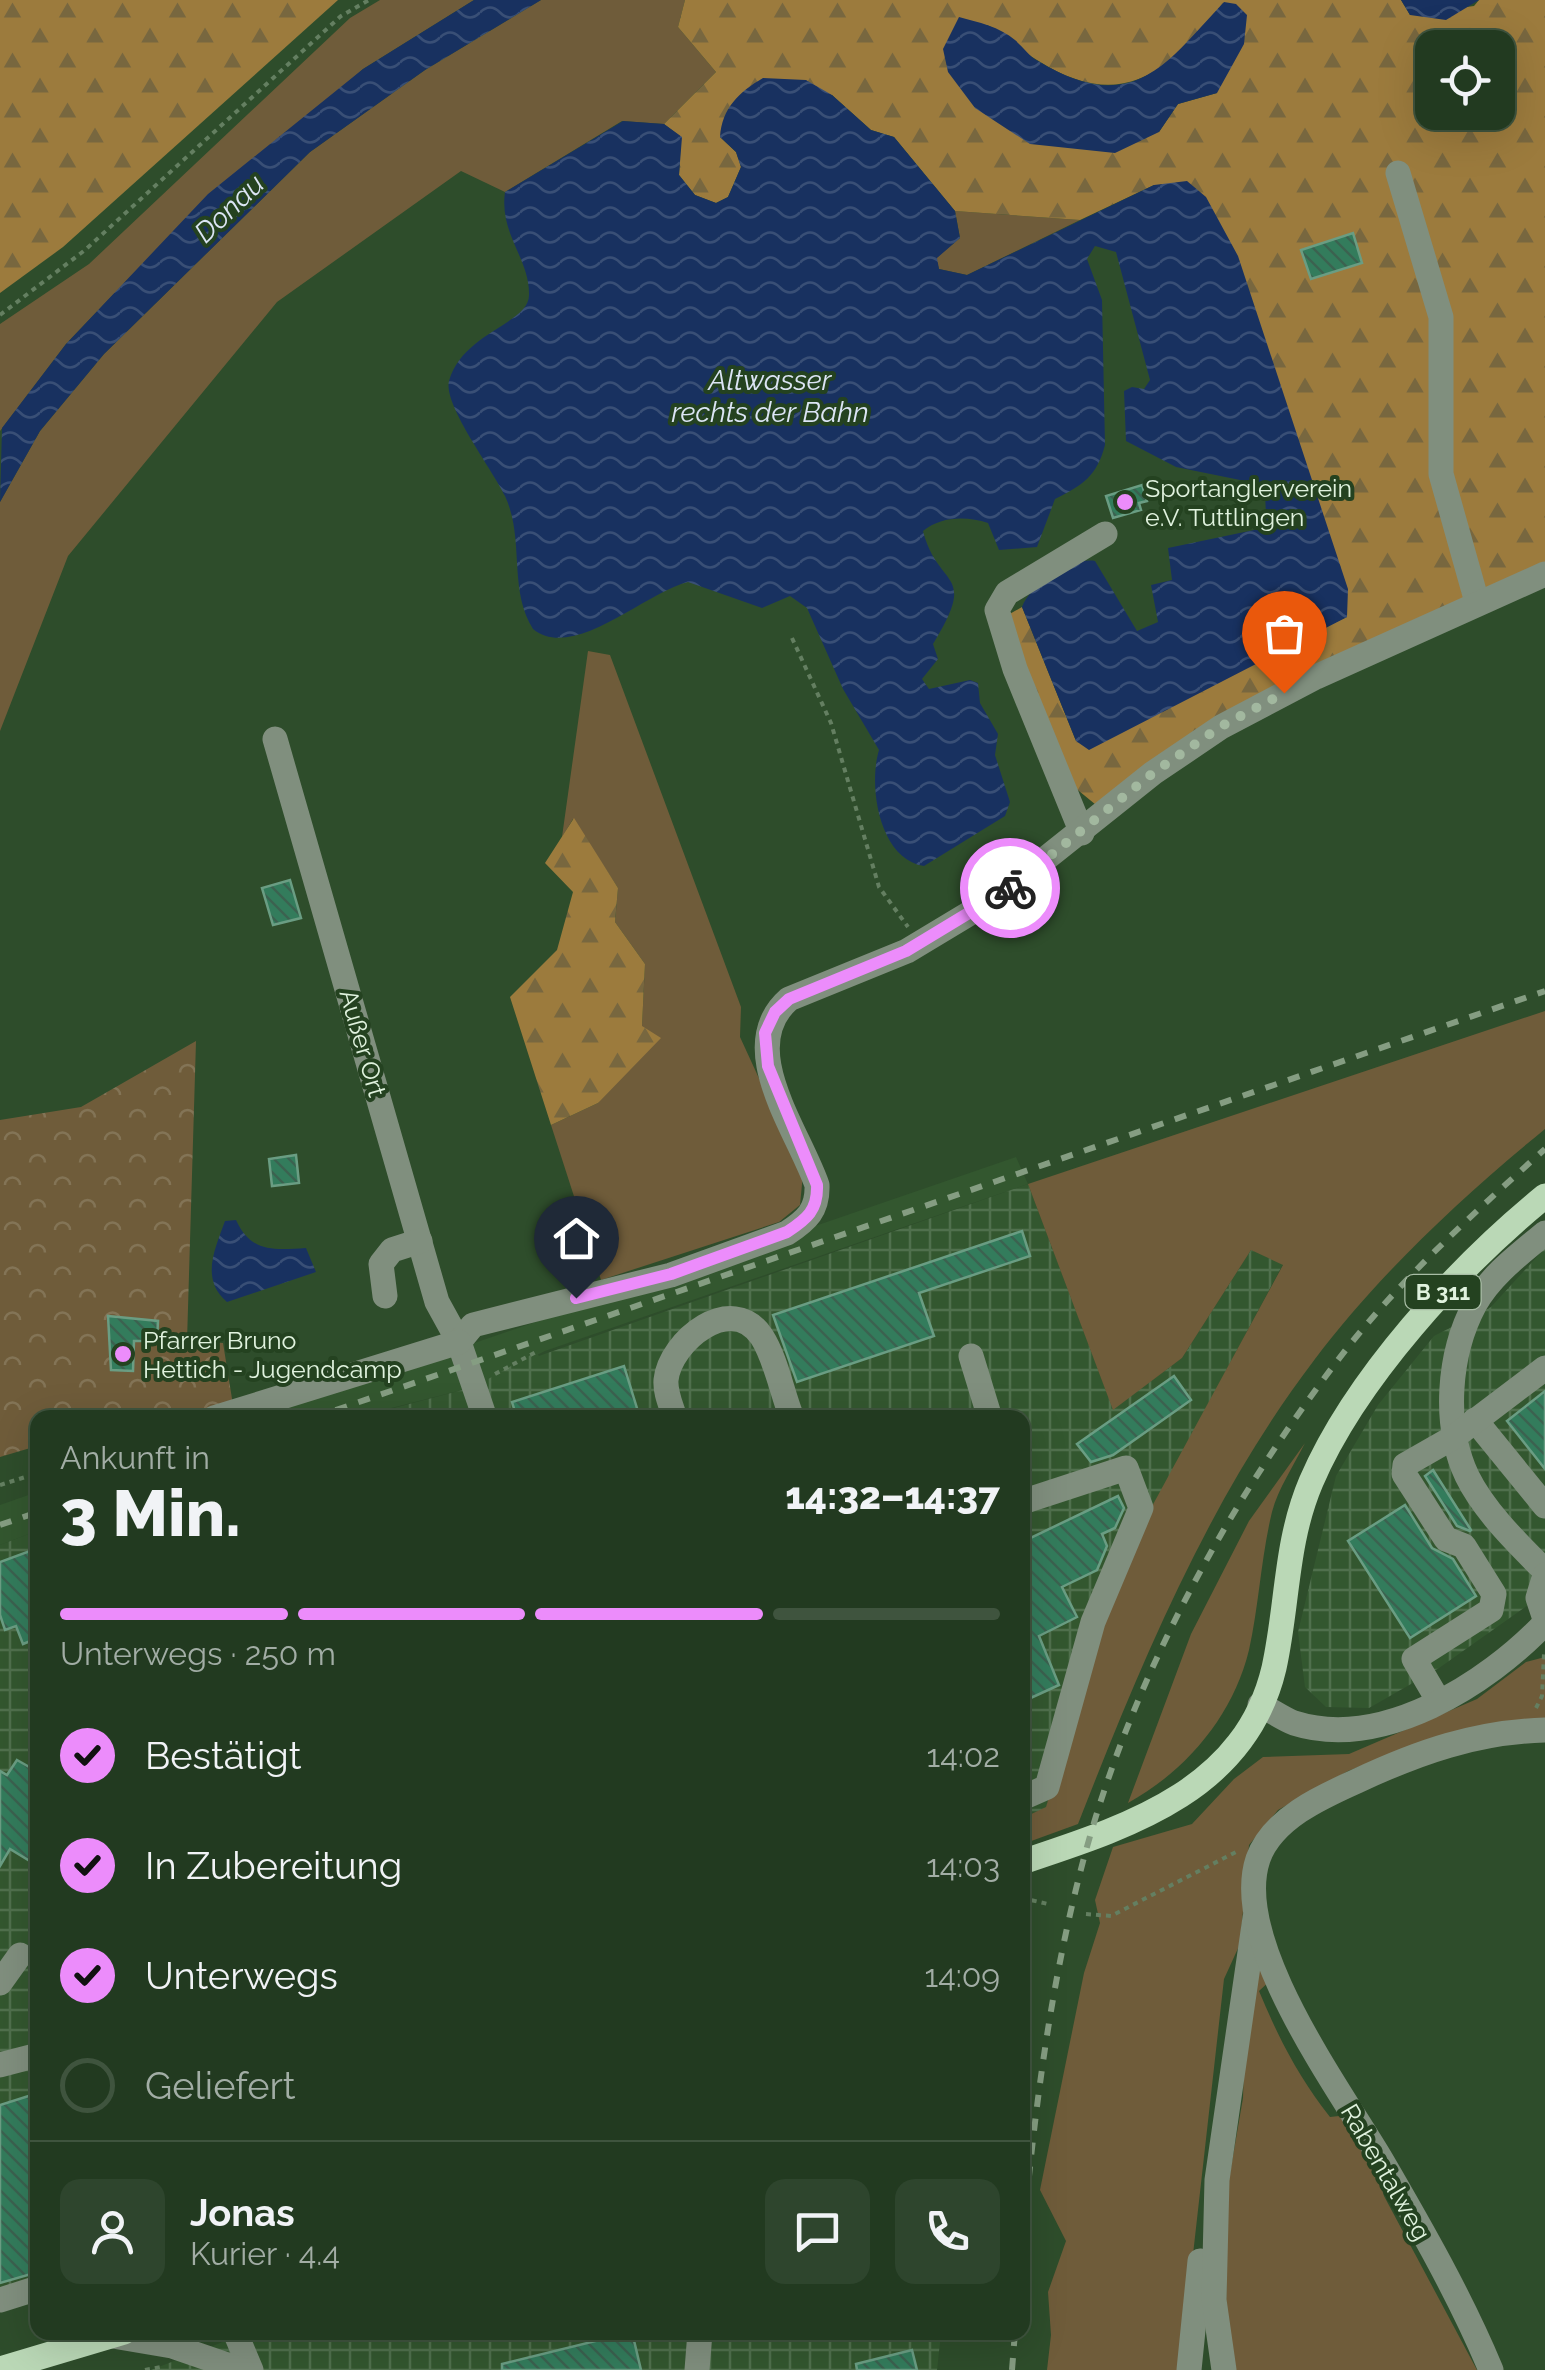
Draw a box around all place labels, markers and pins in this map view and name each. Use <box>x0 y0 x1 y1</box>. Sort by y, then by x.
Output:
place label: Sportanglerverein e.V. Tuttlingen <box>1145 473 1352 532</box>
marker: Sportanglerverein e.V. Tuttlingen <box>1114 491 1136 513</box>
pin <box>1242 591 1327 694</box>
pin <box>534 1196 619 1299</box>
place label: Pfarrer Bruno Hettich - Jugendcamp <box>143 1325 402 1384</box>
marker: Pfarrer Bruno Hettich - Jugendcamp <box>112 1343 134 1365</box>

